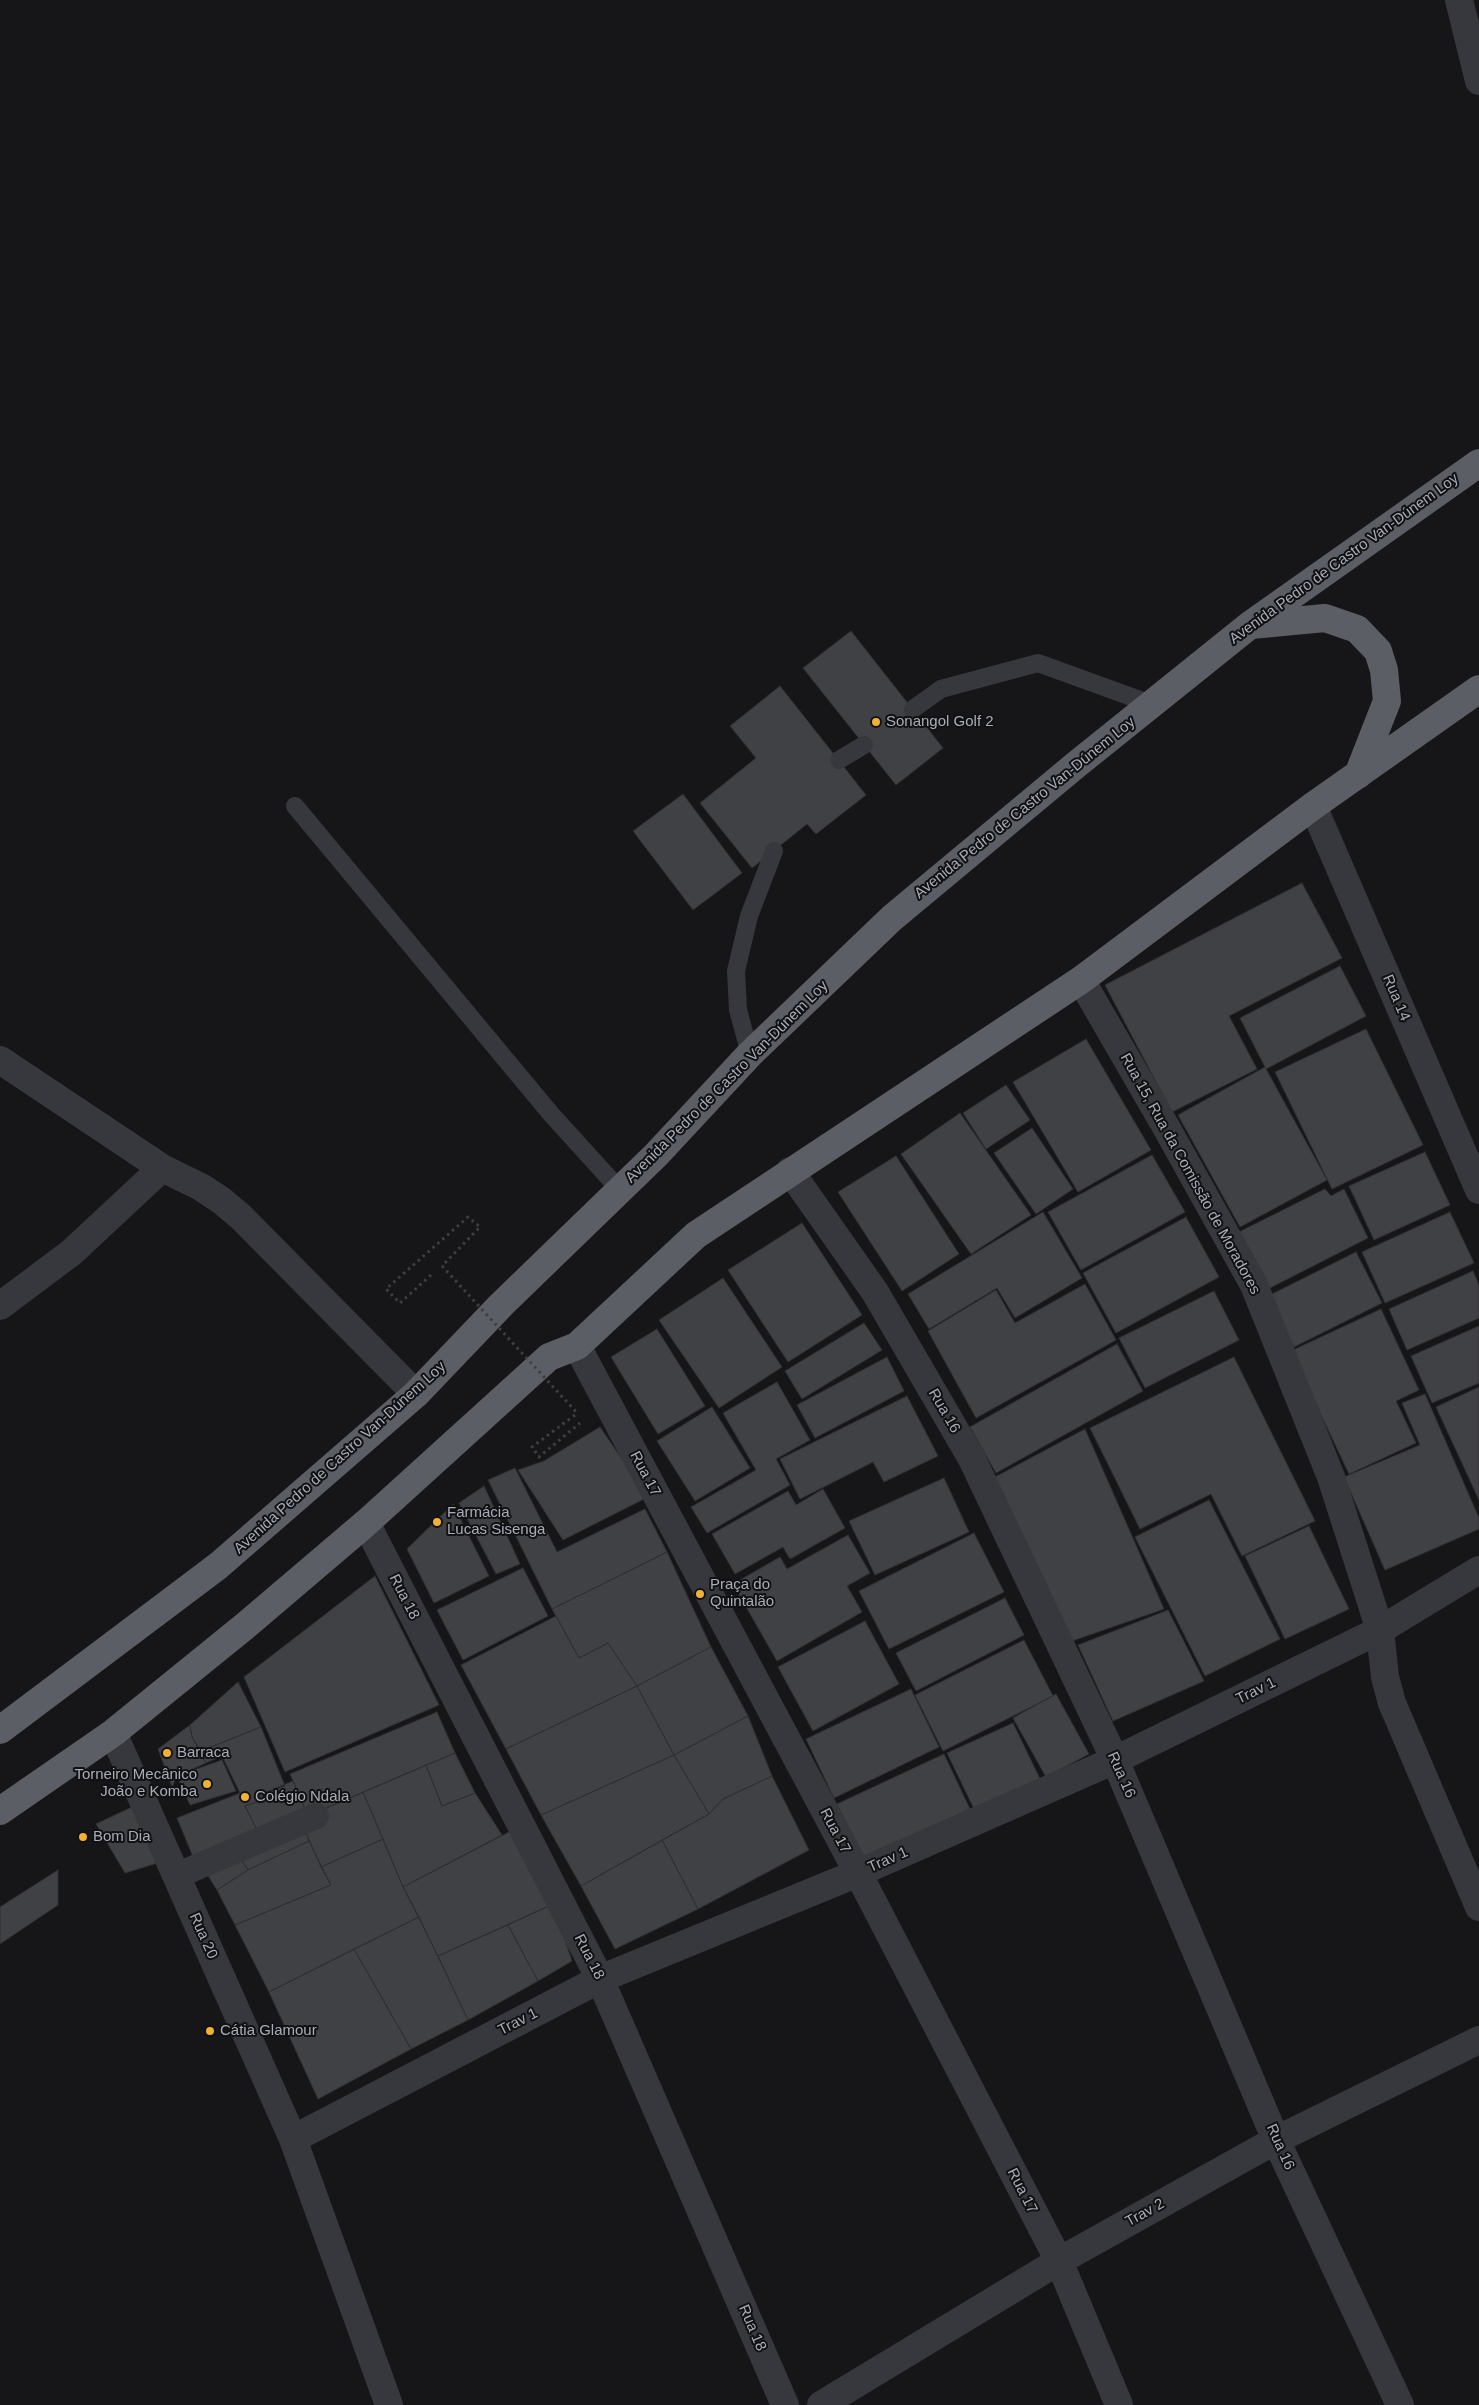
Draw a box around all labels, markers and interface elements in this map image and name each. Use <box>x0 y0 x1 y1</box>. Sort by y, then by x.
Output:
street label: Avenida Pedro de Castro Van-Dúnem Loy <box>1226 470 1462 648</box>
place label: Sonangol Golf 2 <box>886 713 994 731</box>
street label: Avenida Pedro de Castro Van-Dúnem Loy <box>911 713 1139 903</box>
marker: Sonangol Golf 2 <box>870 716 882 728</box>
street label: Rua 14 <box>1378 972 1414 1024</box>
street label: Avenida Pedro de Castro Van-Dúnem Loy <box>622 977 832 1187</box>
street label: Rua 15, Rua da Comissão de Moradores <box>1116 1050 1264 1298</box>
street label: Avenida Pedro de Castro Van-Dúnem Loy <box>230 1358 450 1558</box>
street label: Rua 16 <box>924 1386 964 1436</box>
street label: Rua 17 <box>626 1448 664 1500</box>
place label: Farmácia Lucas Sisenga <box>447 1504 545 1539</box>
marker: Farmácia Lucas Sisenga <box>431 1516 443 1528</box>
street label: Rua 18 <box>385 1571 423 1623</box>
place label: Praça do Quintalão <box>710 1576 774 1611</box>
marker: Praça do Quintalão <box>694 1588 706 1600</box>
street label: Trav 1 <box>1233 1674 1279 1708</box>
place label: Barraca <box>177 1744 230 1762</box>
marker: Barraca <box>161 1747 173 1759</box>
street label: Rua 16 <box>1103 1749 1139 1801</box>
place label: Torneiro Mecânico João e Komba <box>74 1766 197 1801</box>
marker: Torneiro Mecânico João e Komba <box>201 1778 213 1790</box>
place label: Colégio Ndala <box>255 1788 349 1806</box>
marker: Colégio Ndala <box>239 1791 251 1803</box>
street label: Rua 17 <box>816 1805 854 1857</box>
place label: Bom Dia <box>93 1828 151 1846</box>
marker: Bom Dia <box>77 1831 89 1843</box>
street label: Trav 1 <box>865 1843 911 1877</box>
street label: Rua 20 <box>185 1910 221 1962</box>
street label: Rua 18 <box>570 1931 608 1983</box>
street label: Trav 1 <box>495 2004 541 2040</box>
place label: Cátia Glamour <box>220 2022 317 2040</box>
marker: Cátia Glamour <box>204 2025 216 2037</box>
street label: Rua 16 <box>1262 2121 1298 2173</box>
street label: Rua 17 <box>1003 2165 1041 2217</box>
street label: Trav 2 <box>1122 2195 1168 2231</box>
street label: Rua 18 <box>734 2302 770 2354</box>

